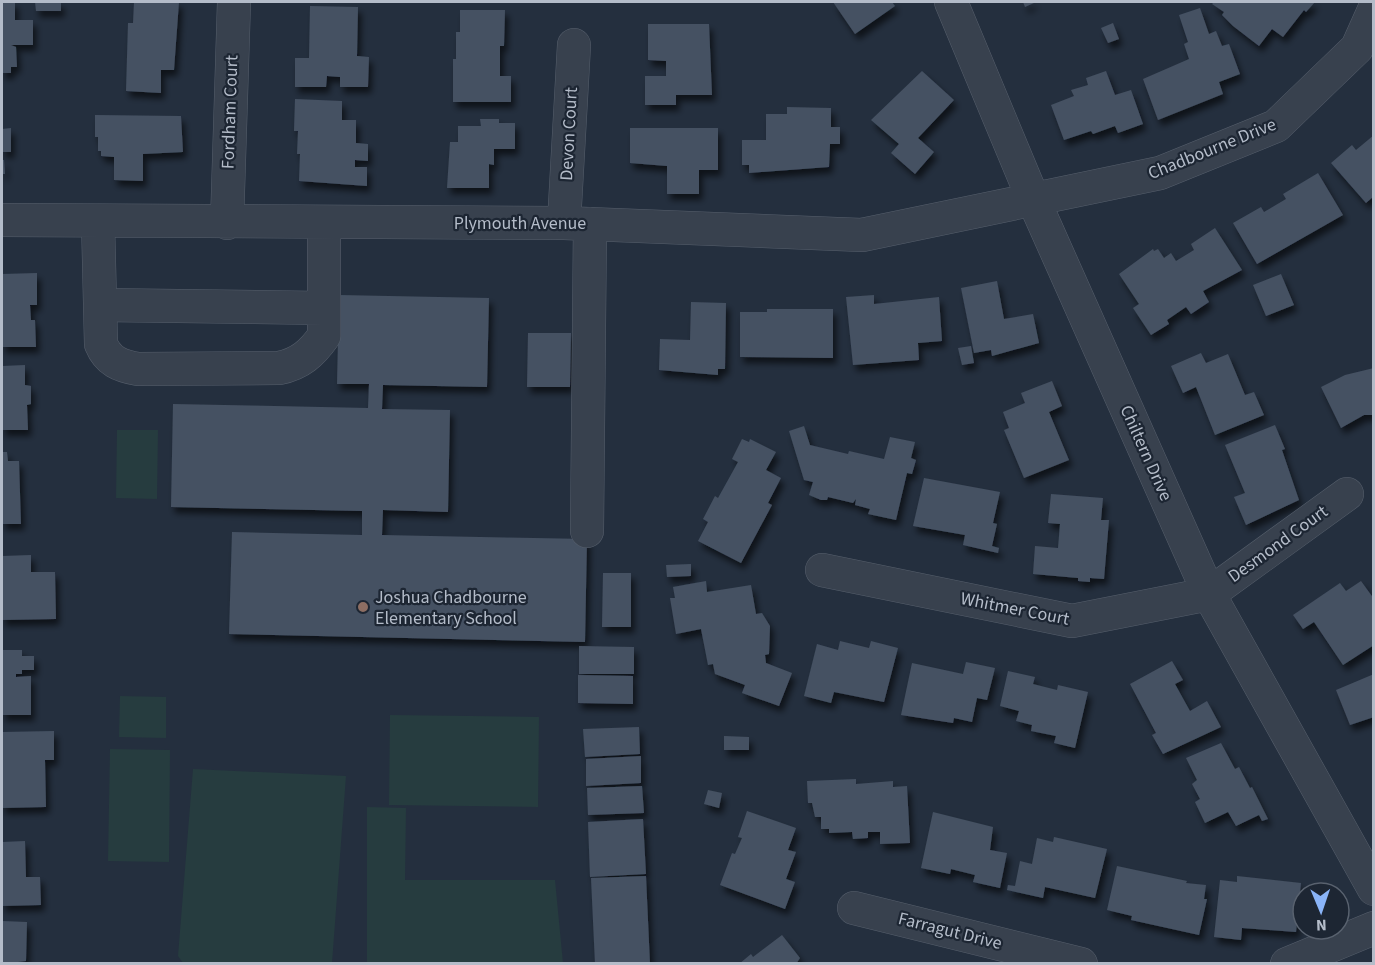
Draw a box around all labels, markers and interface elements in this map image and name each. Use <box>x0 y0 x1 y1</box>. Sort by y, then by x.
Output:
street label: Fordham Court <box>216 55 244 169</box>
street label: Devon Court <box>554 87 584 181</box>
street label: Chadbourne Drive <box>1144 112 1280 186</box>
street label: Plymouth Avenue <box>454 211 586 236</box>
street label: Chiltern Drive <box>1114 401 1178 505</box>
street label: Desmond Court <box>1223 499 1333 589</box>
place label: Joshua Chadbourne Elementary School <box>375 585 527 631</box>
street label: Whitmer Court <box>958 586 1072 632</box>
marker: Joshua Chadbourne Elementary School <box>356 600 370 614</box>
north arrow <box>1291 881 1351 941</box>
street label: Farragut Drive <box>896 906 1005 956</box>
text: N <box>1316 914 1327 936</box>

